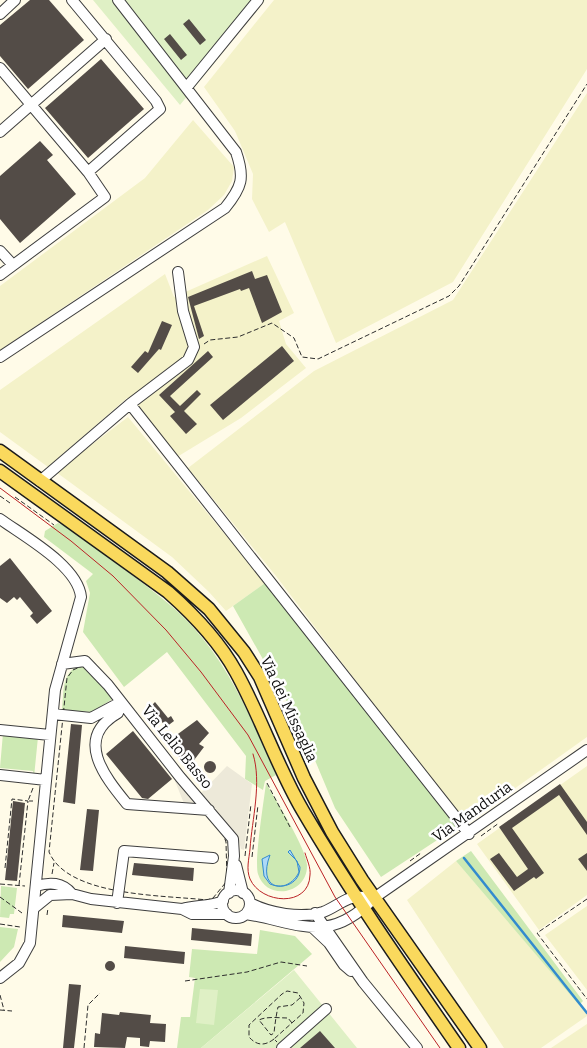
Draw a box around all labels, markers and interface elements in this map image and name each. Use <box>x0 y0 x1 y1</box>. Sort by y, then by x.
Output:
street label: Via dei Missaglia <box>257 653 321 765</box>
street label: Via Lelio Basso <box>138 702 216 792</box>
street label: Via Manduria <box>429 778 515 846</box>

